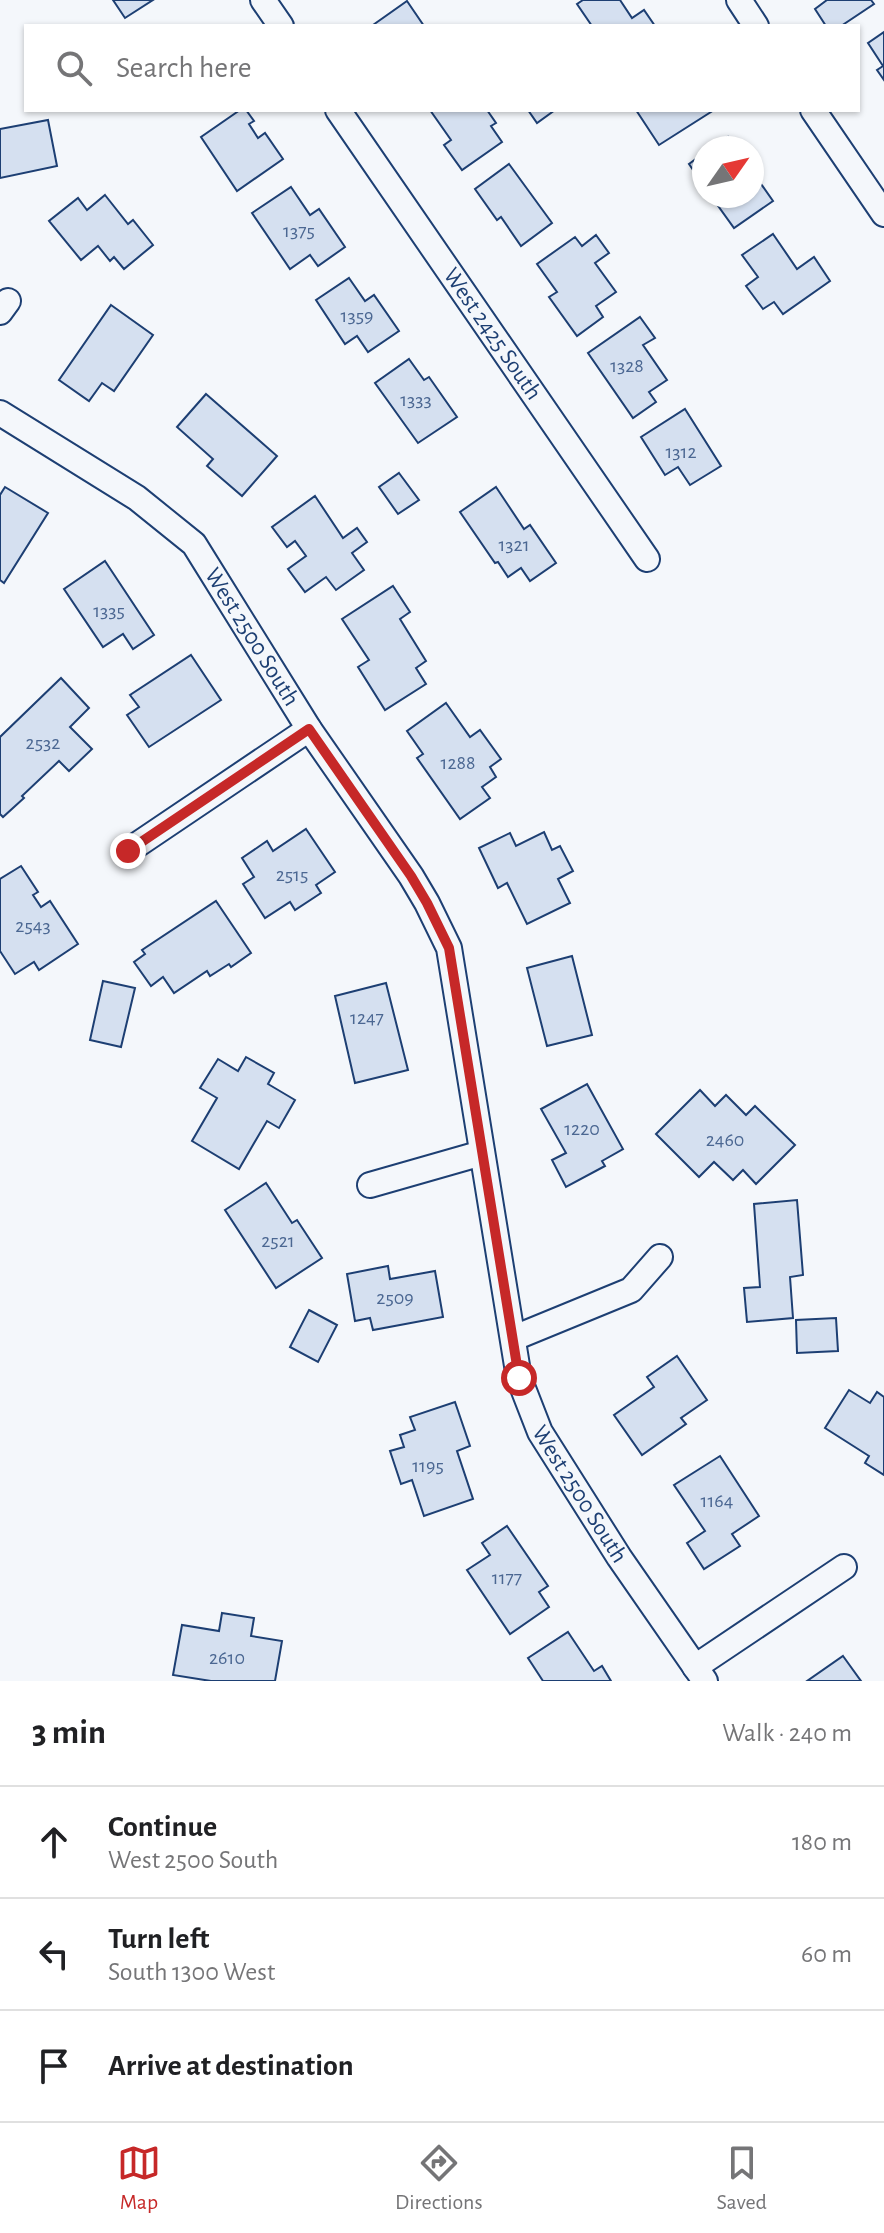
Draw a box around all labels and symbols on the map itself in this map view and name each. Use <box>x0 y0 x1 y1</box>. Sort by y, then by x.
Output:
north arrow <box>692 136 764 208</box>
house number: 1375 <box>283 221 315 241</box>
street label: West 2425 South <box>439 264 546 404</box>
house number: 1359 <box>341 306 373 326</box>
house number: 1328 <box>610 356 644 376</box>
house number: 1333 <box>400 390 432 410</box>
house number: 1312 <box>665 442 697 462</box>
house number: 1321 <box>498 535 530 555</box>
street label: West 2500 South <box>200 564 304 710</box>
house number: 1335 <box>93 601 125 621</box>
house number: 2532 <box>26 733 60 753</box>
house number: 1288 <box>441 753 475 773</box>
route end <box>110 833 146 869</box>
house number: 2515 <box>276 865 308 885</box>
house number: 2543 <box>15 916 51 936</box>
house number: 1247 <box>350 1008 384 1028</box>
house number: 1220 <box>564 1119 600 1139</box>
house number: 2460 <box>706 1130 744 1150</box>
house number: 2521 <box>261 1231 295 1251</box>
house number: 2509 <box>376 1288 414 1308</box>
route start <box>501 1360 537 1396</box>
street label: West 2500 South <box>527 1421 632 1567</box>
house number: 1195 <box>412 1456 444 1476</box>
house number: 1164 <box>701 1491 733 1511</box>
house number: 1177 <box>492 1568 522 1588</box>
house number: 2610 <box>209 1648 245 1668</box>

